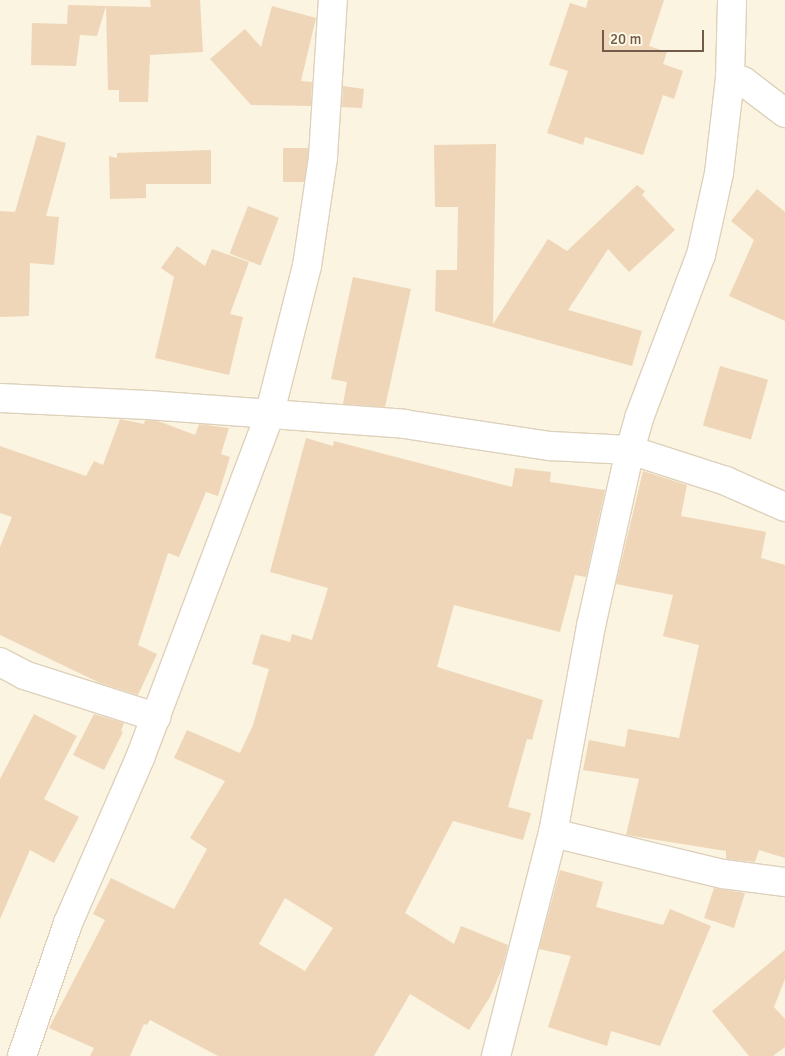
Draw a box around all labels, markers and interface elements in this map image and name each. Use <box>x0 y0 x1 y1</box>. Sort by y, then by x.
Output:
scale bar <box>605 20 708 52</box>
text: 20 m <box>610 30 641 48</box>

